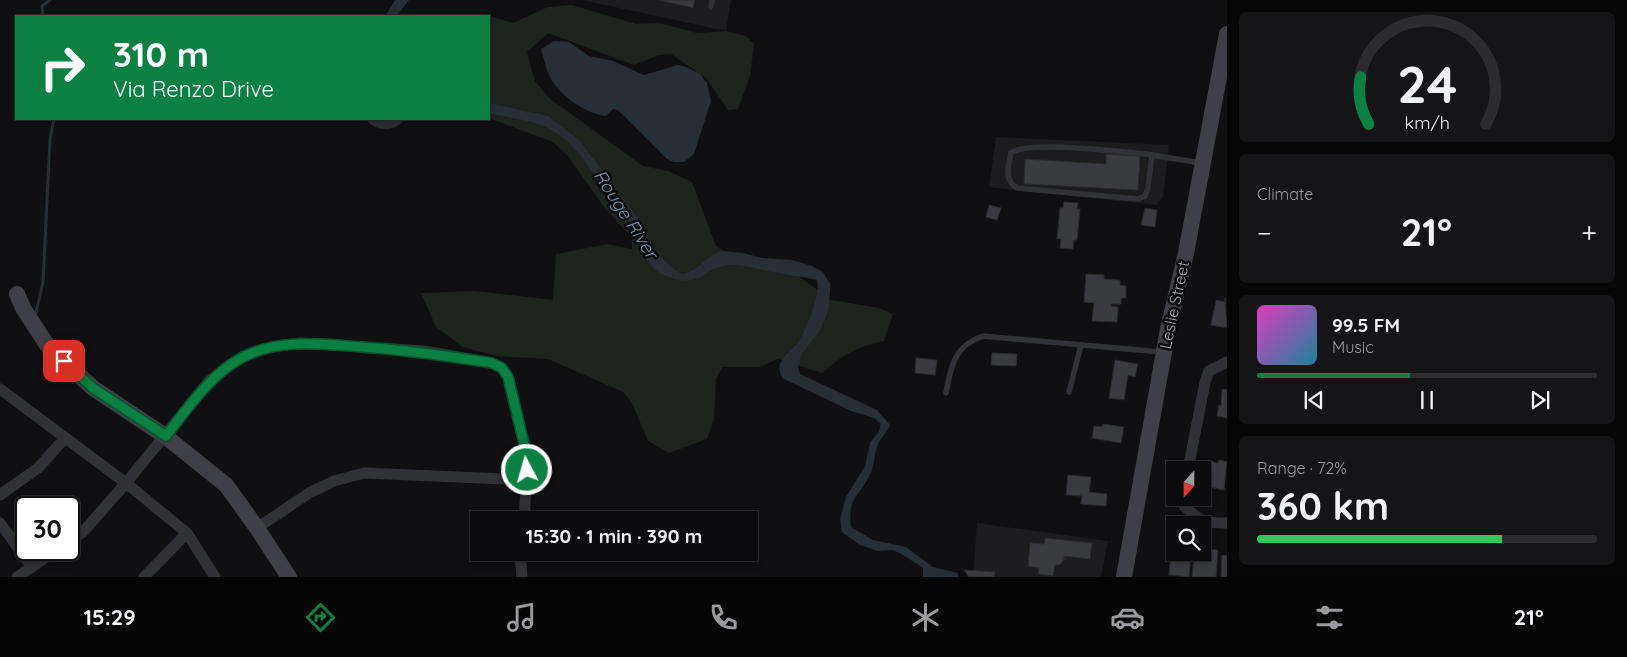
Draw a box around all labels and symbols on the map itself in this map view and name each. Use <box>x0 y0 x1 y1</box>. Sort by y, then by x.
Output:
water label: Rouge River <box>589 165 664 264</box>
street label: Leslie Street <box>1155 259 1193 351</box>
pin <box>43 340 85 382</box>
position arrow <box>500 443 552 495</box>
north arrow <box>1166 461 1211 506</box>
speed limit sign: 30 <box>15 496 80 561</box>

